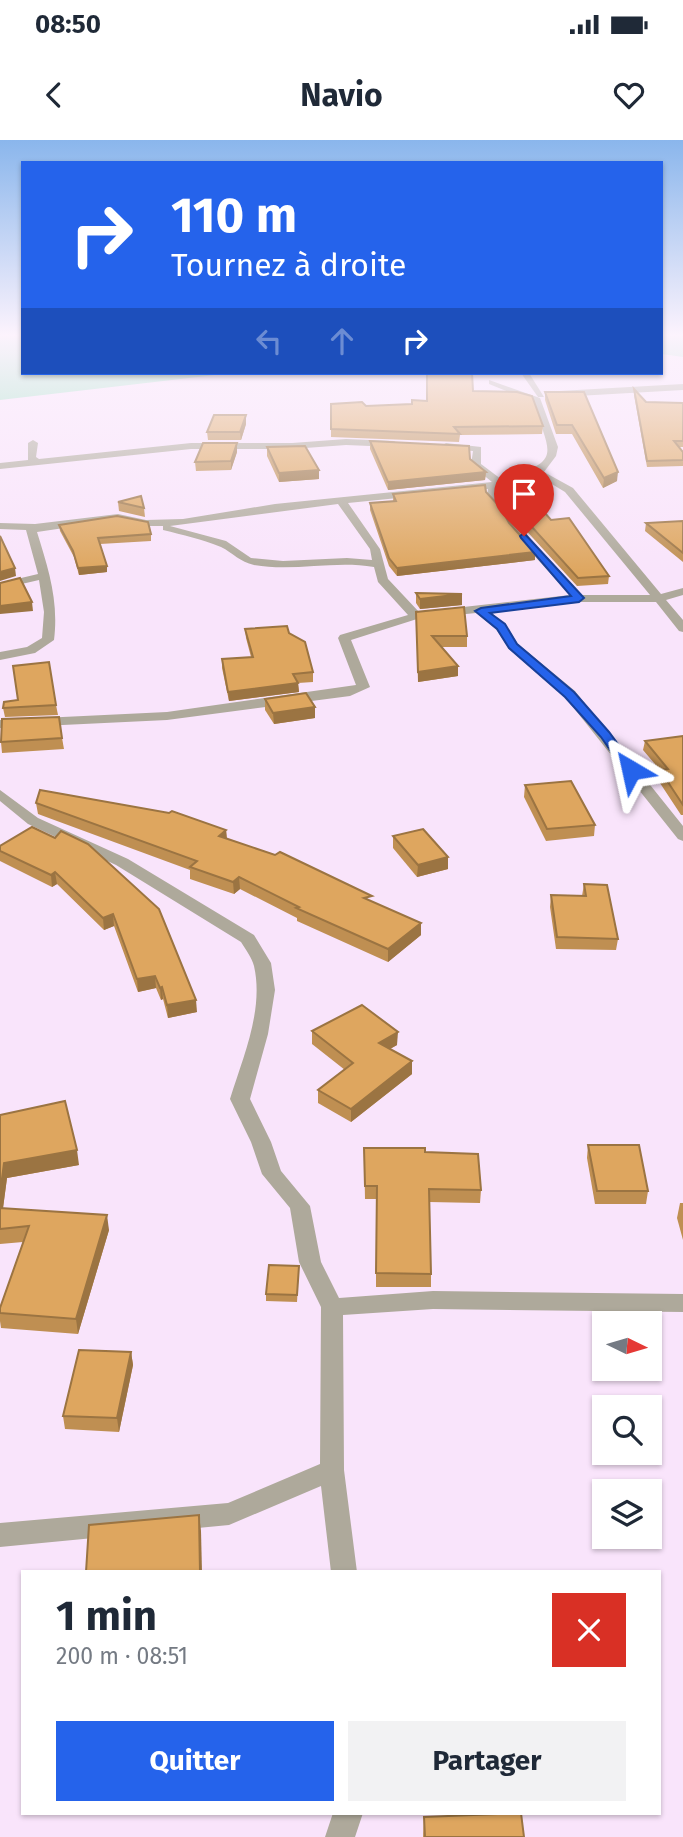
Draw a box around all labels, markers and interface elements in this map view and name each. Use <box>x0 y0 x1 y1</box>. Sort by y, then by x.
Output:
text: 08:50 <box>35 9 101 40</box>
icon: back <box>35 76 73 114</box>
text: Navio <box>300 76 383 114</box>
icon: heart <box>610 76 648 114</box>
text: 110 m <box>171 186 297 245</box>
icon: right <box>56 189 147 280</box>
text: Tournez à droite <box>171 246 407 284</box>
icon: left <box>250 322 288 360</box>
icon: ahead <box>323 322 361 360</box>
icon: right <box>396 322 434 360</box>
pin <box>494 464 554 536</box>
icon: arrive <box>505 475 543 513</box>
position arrow <box>594 733 668 807</box>
north arrow <box>592 1311 662 1381</box>
map controls <box>592 1311 662 1549</box>
button: search <box>592 1395 662 1465</box>
button: layers <box>592 1479 662 1549</box>
text: 1 min <box>56 1591 157 1641</box>
button: close <box>552 1593 626 1667</box>
text: 200 m · 08:51 <box>56 1642 188 1670</box>
button: Quitter <box>56 1721 334 1801</box>
button: Partager <box>348 1721 626 1801</box>

